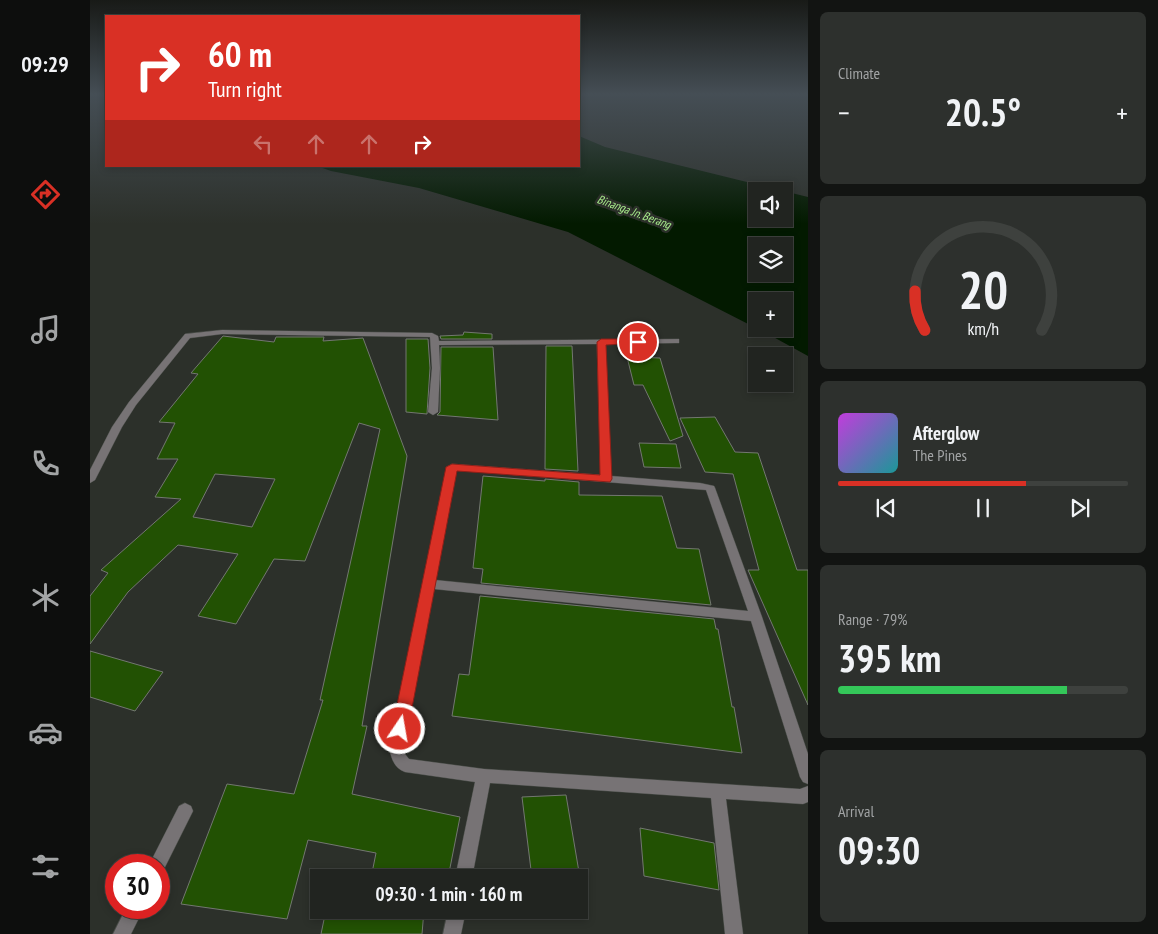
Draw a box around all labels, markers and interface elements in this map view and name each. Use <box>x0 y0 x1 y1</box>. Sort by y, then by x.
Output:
text: 60 m <box>208 31 272 77</box>
icon: right <box>125 35 190 100</box>
text: 09:29 <box>21 50 69 78</box>
text: Climate <box>838 63 880 83</box>
text: Turn right <box>208 75 282 103</box>
text: 20.5° <box>945 87 1021 136</box>
text: − <box>838 94 850 131</box>
text: + <box>1116 94 1128 131</box>
icon: left <box>249 130 277 158</box>
icon: ahead <box>302 130 330 158</box>
icon: ahead <box>355 130 383 158</box>
icon: right <box>408 130 436 158</box>
icon: directions <box>28 177 63 212</box>
map controls <box>748 182 793 392</box>
button: sound <box>748 182 793 227</box>
water label: Binanga Jn. Berang <box>595 191 674 232</box>
button: layers <box>748 237 793 282</box>
text: 20 <box>958 256 1008 323</box>
button: + <box>748 292 793 337</box>
icon: music <box>28 312 63 347</box>
text: km/h <box>967 317 999 340</box>
pin <box>617 321 659 363</box>
icon: arrive <box>624 328 652 356</box>
button: − <box>748 347 793 392</box>
text: Afterglow <box>913 421 979 445</box>
text: The Pines <box>913 445 967 465</box>
icon: phone <box>28 446 63 481</box>
icon: previous <box>872 494 900 522</box>
icon: pause <box>969 494 997 522</box>
icon: next <box>1066 494 1094 522</box>
icon: climate <box>28 580 63 615</box>
text: Range · 79% <box>838 609 907 629</box>
text: 395 km <box>838 633 941 682</box>
position arrow <box>373 702 425 754</box>
icon: car <box>28 715 63 750</box>
text: Arrival <box>838 801 874 821</box>
text: 09:30 <box>838 825 920 874</box>
icon: filters <box>28 849 63 884</box>
speed limit sign: 30 <box>105 854 170 919</box>
text: 09:30 · 1 min · 160 m <box>376 882 522 906</box>

